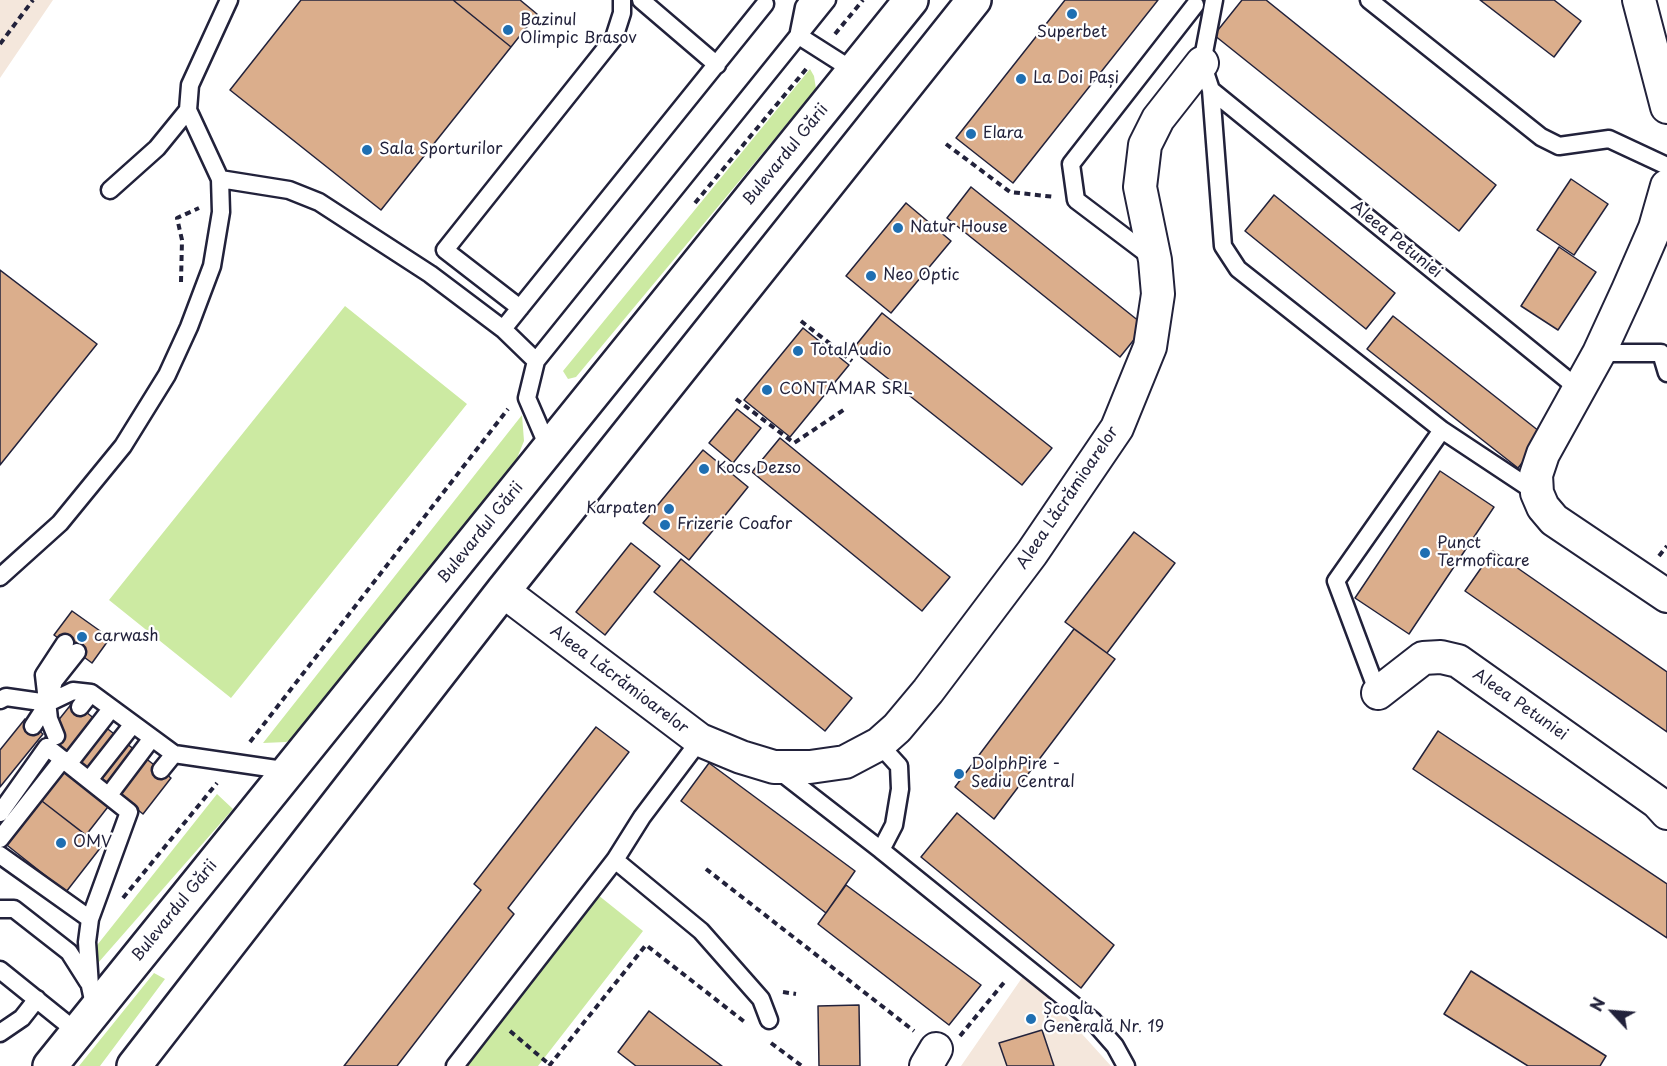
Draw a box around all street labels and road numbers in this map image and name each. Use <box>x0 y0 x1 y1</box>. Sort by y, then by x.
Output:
street label: Bulevardul Gării <box>739 100 833 210</box>
street label: Aleea Petuniei <box>1347 197 1445 283</box>
street label: Aleea Lăcrămioarelor <box>1013 423 1123 573</box>
street label: Bulevardul Gării <box>434 478 528 588</box>
street label: Aleea Lăcrămioarelor <box>546 622 692 738</box>
street label: Aleea Petuniei <box>1469 665 1571 745</box>
street label: Bulevardul Gării <box>128 856 222 966</box>

